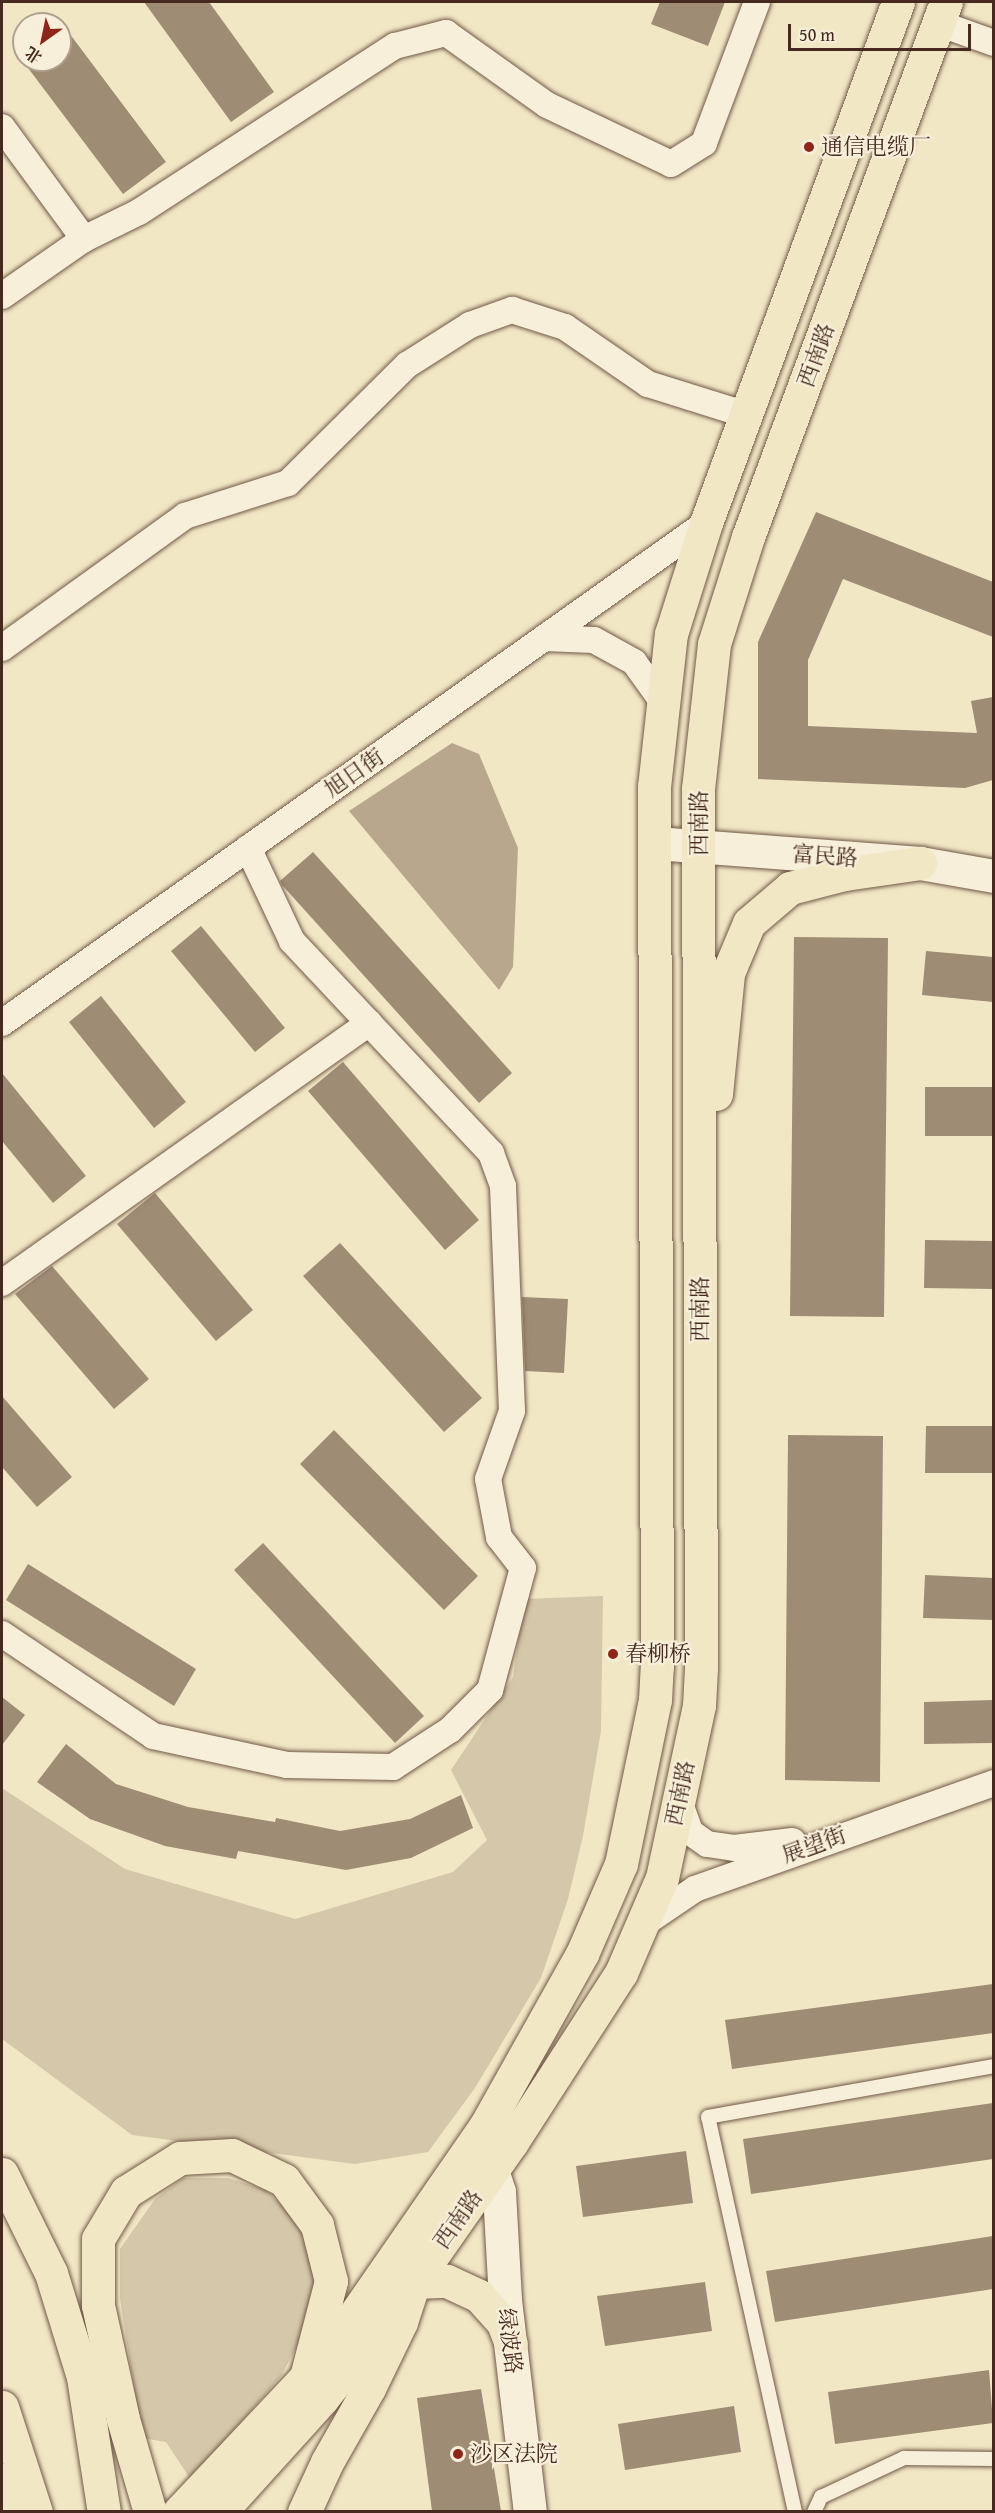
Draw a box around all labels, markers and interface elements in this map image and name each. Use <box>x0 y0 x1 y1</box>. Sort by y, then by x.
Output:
north arrow <box>12 12 72 72</box>
scale bar <box>791 12 974 50</box>
text: 50 m <box>799 21 835 48</box>
text: 北 <box>20 41 47 70</box>
place label: 通信电缆厂 <box>821 134 931 160</box>
marker: 通信电缆厂 <box>802 140 816 154</box>
street label: 西南路 <box>792 319 840 391</box>
street label: 旭日街 <box>319 743 389 803</box>
street label: 西南路 <box>686 790 712 856</box>
street label: 富民路 <box>791 841 859 871</box>
street label: 西南路 <box>687 1276 713 1342</box>
place label: 春柳桥 <box>625 1641 691 1667</box>
marker: 春柳桥 <box>606 1647 620 1661</box>
street label: 西南路 <box>660 1758 700 1828</box>
street label: 展望街 <box>778 1821 850 1869</box>
street label: 西南路 <box>428 2184 488 2254</box>
street label: 绿波路 <box>493 2307 527 2375</box>
place label: 沙区法院 <box>470 2441 558 2467</box>
marker: 沙区法院 <box>451 2447 465 2461</box>

